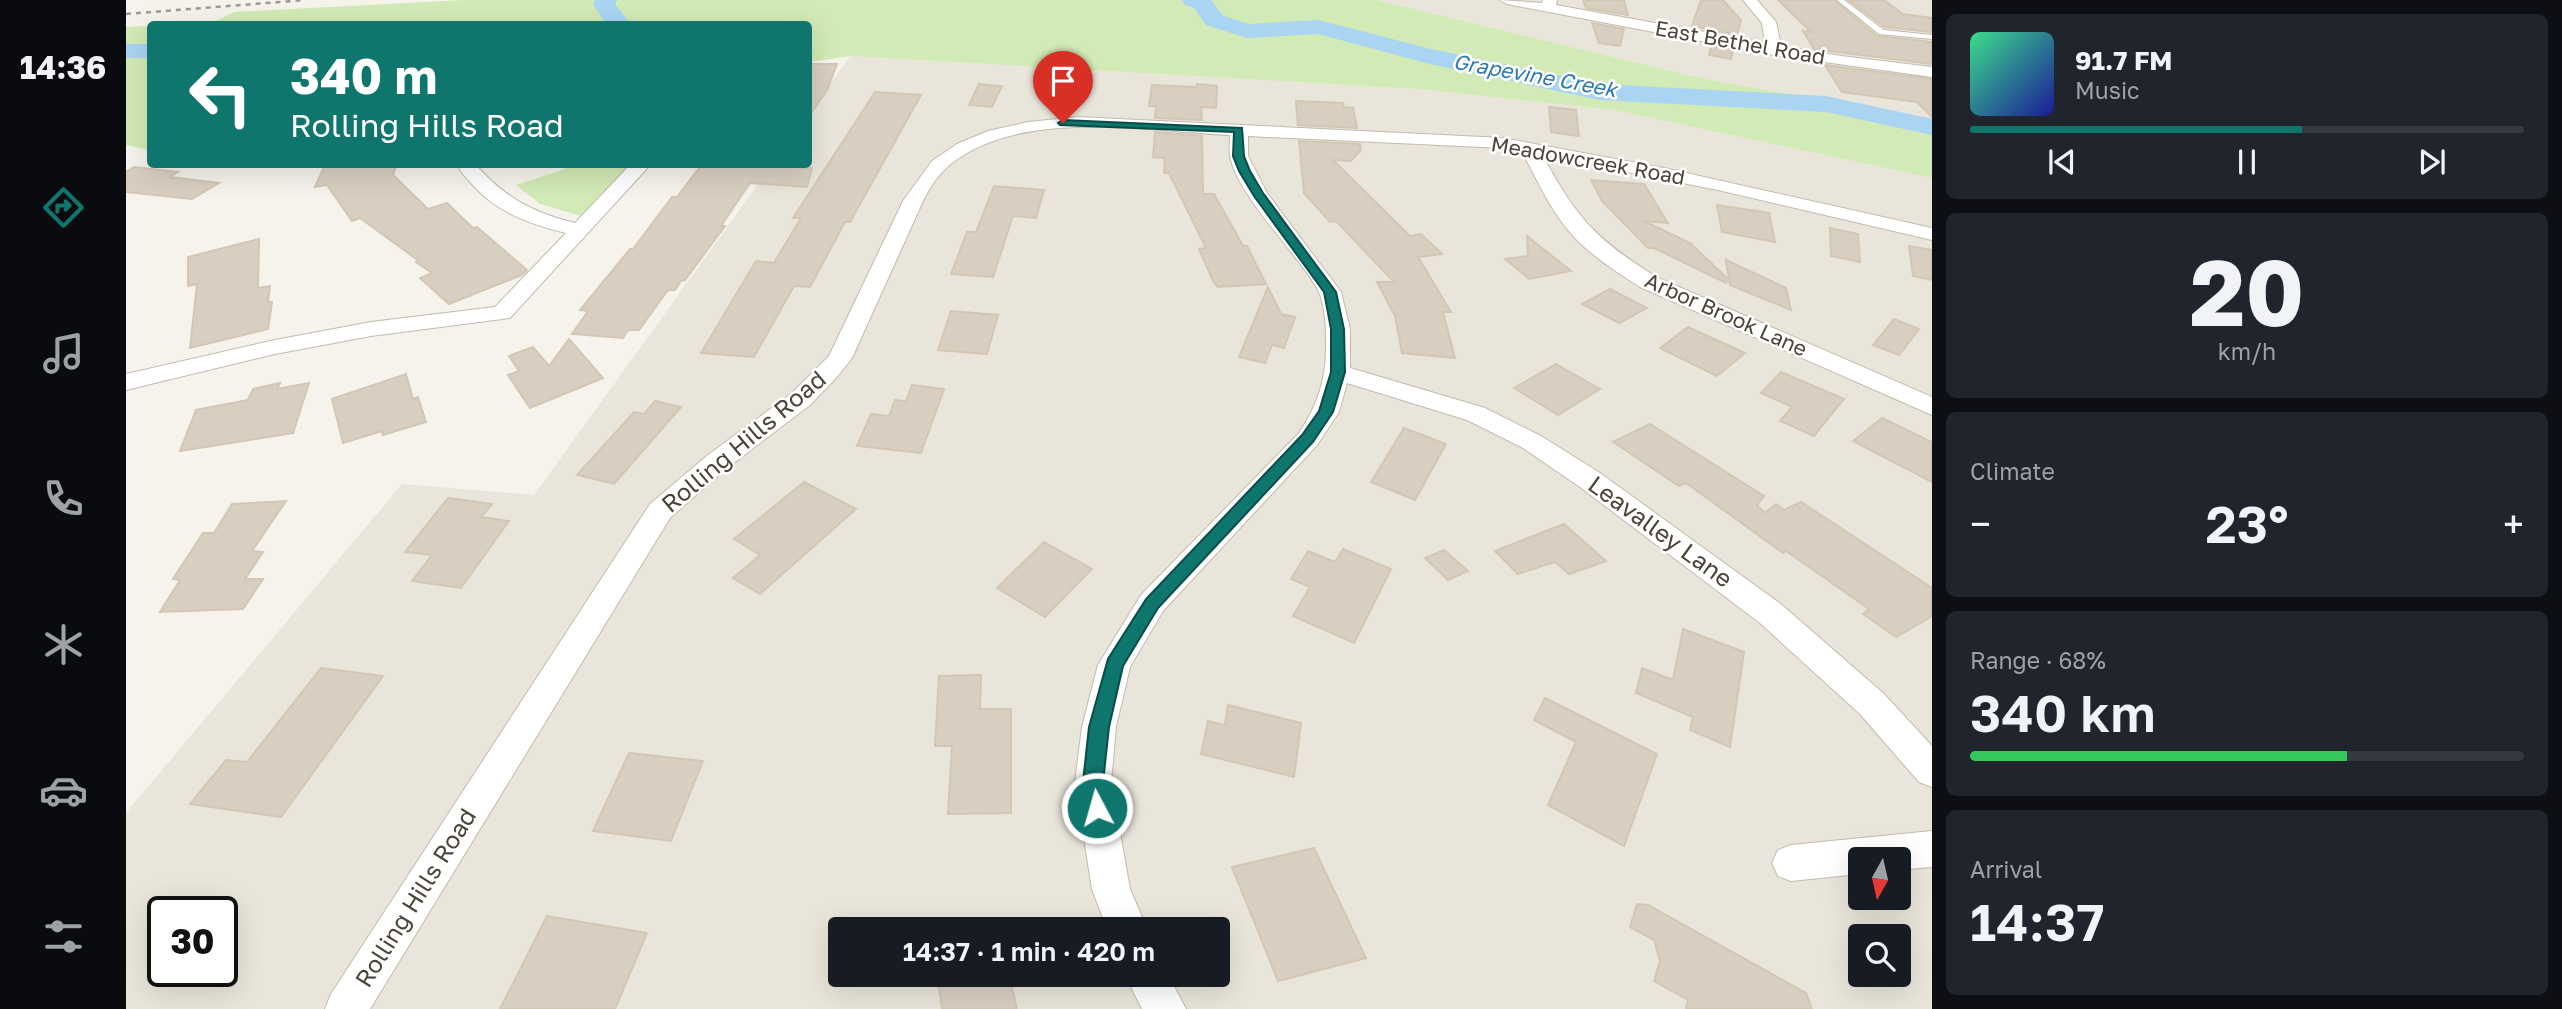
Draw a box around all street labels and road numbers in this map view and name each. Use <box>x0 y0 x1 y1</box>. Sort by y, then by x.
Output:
street label: East Bethel Road <box>1653 14 1827 70</box>
street label: Meadowcreek Road <box>1489 130 1687 190</box>
street label: Arbor Brook Lane <box>1641 267 1812 361</box>
street label: Rolling Hills Road <box>655 364 831 518</box>
street label: Leavalley Lane <box>1583 469 1739 593</box>
street label: Rolling Hills Road <box>348 802 481 992</box>

